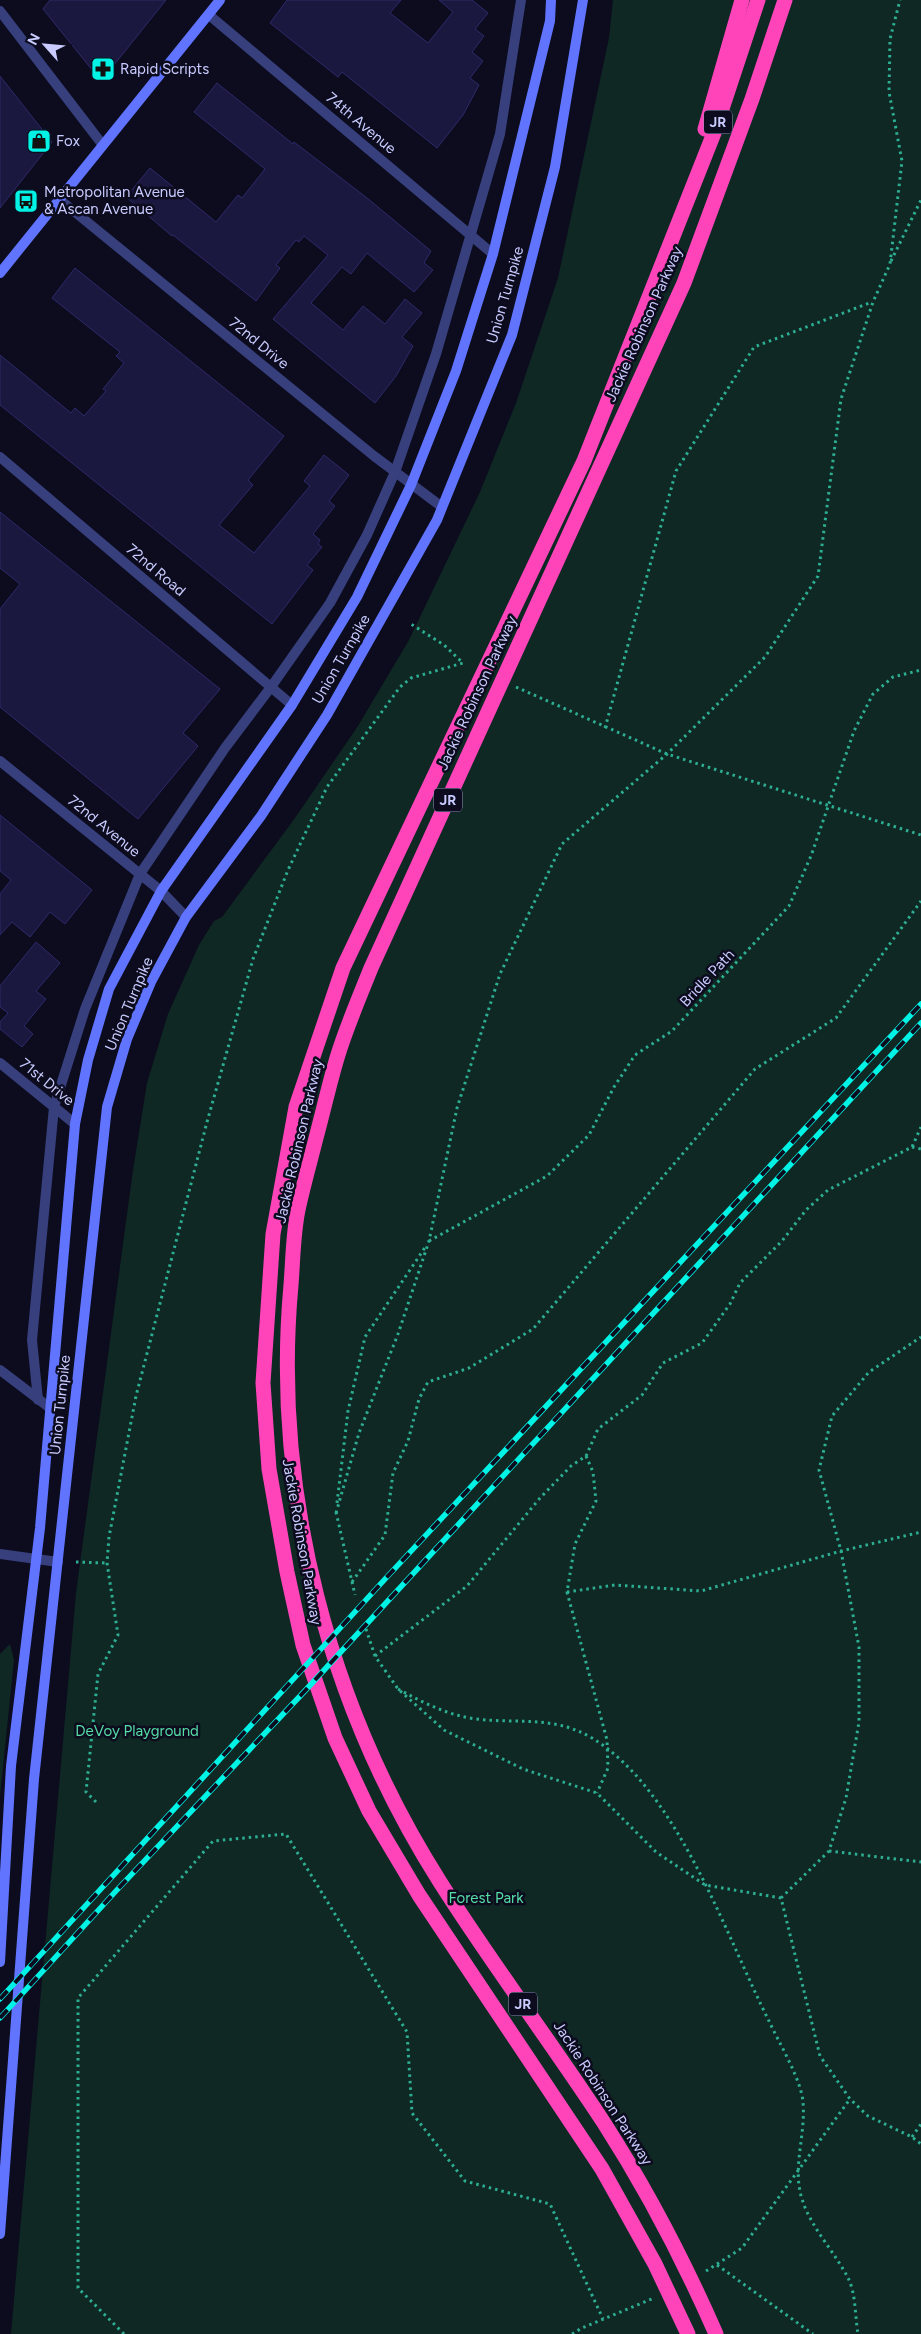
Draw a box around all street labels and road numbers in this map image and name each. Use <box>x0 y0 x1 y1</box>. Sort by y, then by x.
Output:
street label: 74th Avenue <box>322 89 400 157</box>
road number: JR <box>704 110 732 134</box>
street label: Jackie Robinson Parkway <box>602 243 686 404</box>
street label: Union Turnpike <box>483 244 527 346</box>
street label: 72nd Drive <box>225 313 293 373</box>
street label: 72nd Road <box>123 540 189 600</box>
street label: Union Turnpike <box>308 611 374 707</box>
street label: Jackie Robinson Parkway <box>433 613 521 773</box>
road number: JR <box>434 788 462 812</box>
street label: 72nd Avenue <box>64 791 144 861</box>
street label: Bridle Path <box>676 946 738 1010</box>
street label: Union Turnpike <box>101 954 157 1054</box>
street label: 71st Drive <box>16 1054 78 1110</box>
street label: Jackie Robinson Parkway <box>271 1057 327 1225</box>
street label: Union Turnpike <box>46 1354 74 1456</box>
street label: Jackie Robinson Parkway <box>279 1458 325 1626</box>
road number: JR <box>509 1992 537 2016</box>
street label: Jackie Robinson Parkway <box>550 2018 656 2169</box>

